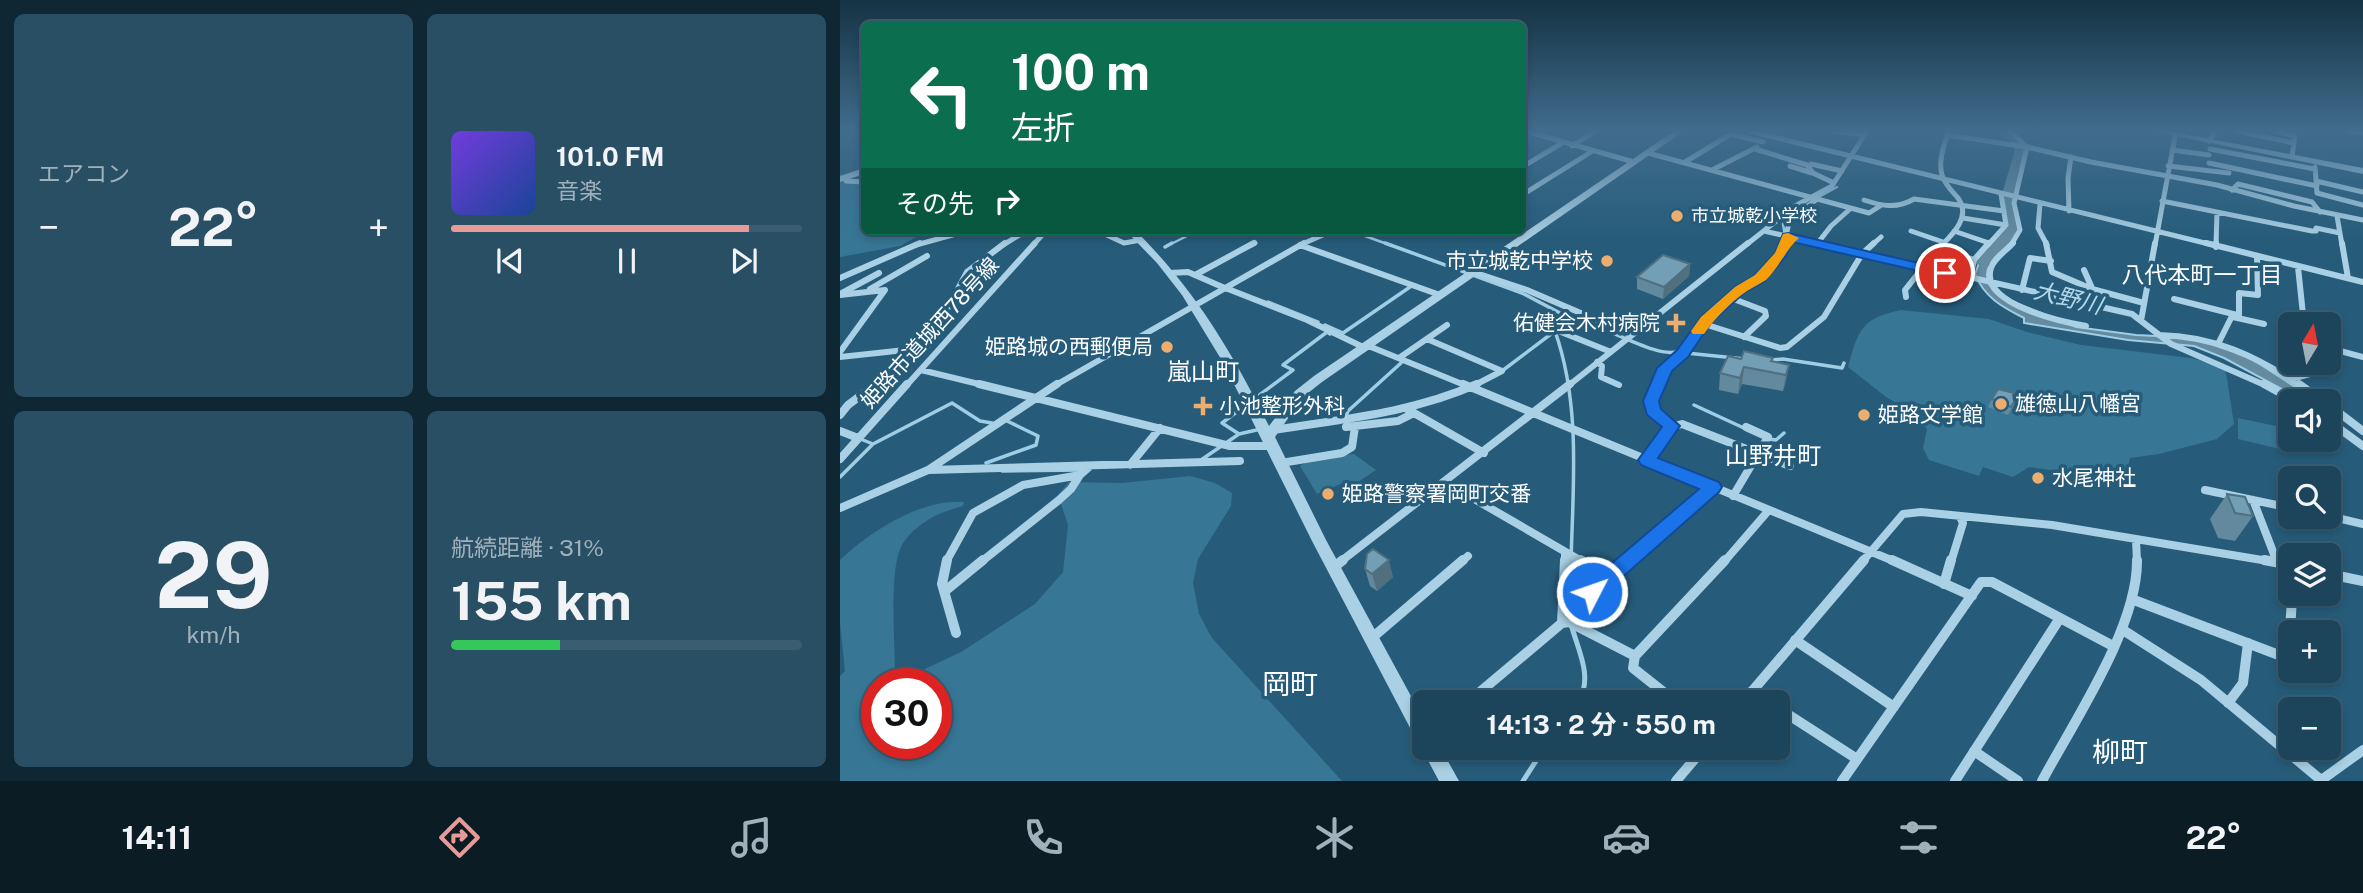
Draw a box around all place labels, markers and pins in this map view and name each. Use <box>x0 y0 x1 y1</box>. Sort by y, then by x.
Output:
place label: 市立城乾小学校 <box>1691 205 1817 226</box>
marker: 市立城乾小学校 <box>1669 208 1685 224</box>
pin <box>1915 243 1975 303</box>
place label: 市立城乾中学校 <box>1446 248 1593 273</box>
marker: 市立城乾中学校 <box>1599 253 1615 269</box>
place label: 佑健会木村病院 <box>1513 310 1660 335</box>
marker: 佑健会木村病院 <box>1666 313 1686 333</box>
place label: 姫路城の西郵便局 <box>985 334 1153 359</box>
marker: 姫路城の西郵便局 <box>1159 339 1175 355</box>
place label: 雄徳山八幡宮 <box>2015 391 2141 416</box>
place label: 小池整形外科 <box>1219 393 1345 418</box>
marker: 小池整形外科 <box>1193 396 1213 416</box>
marker: 雄徳山八幡宮 <box>1993 396 2009 412</box>
place label: 姫路文学館 <box>1878 402 1983 427</box>
marker: 姫路文学館 <box>1856 407 1872 423</box>
place label: 水尾神社 <box>2052 465 2136 490</box>
marker: 水尾神社 <box>2030 470 2046 486</box>
place label: 姫路警察署岡町交番 <box>1342 481 1531 506</box>
marker: 姫路警察署岡町交番 <box>1320 486 1336 502</box>

